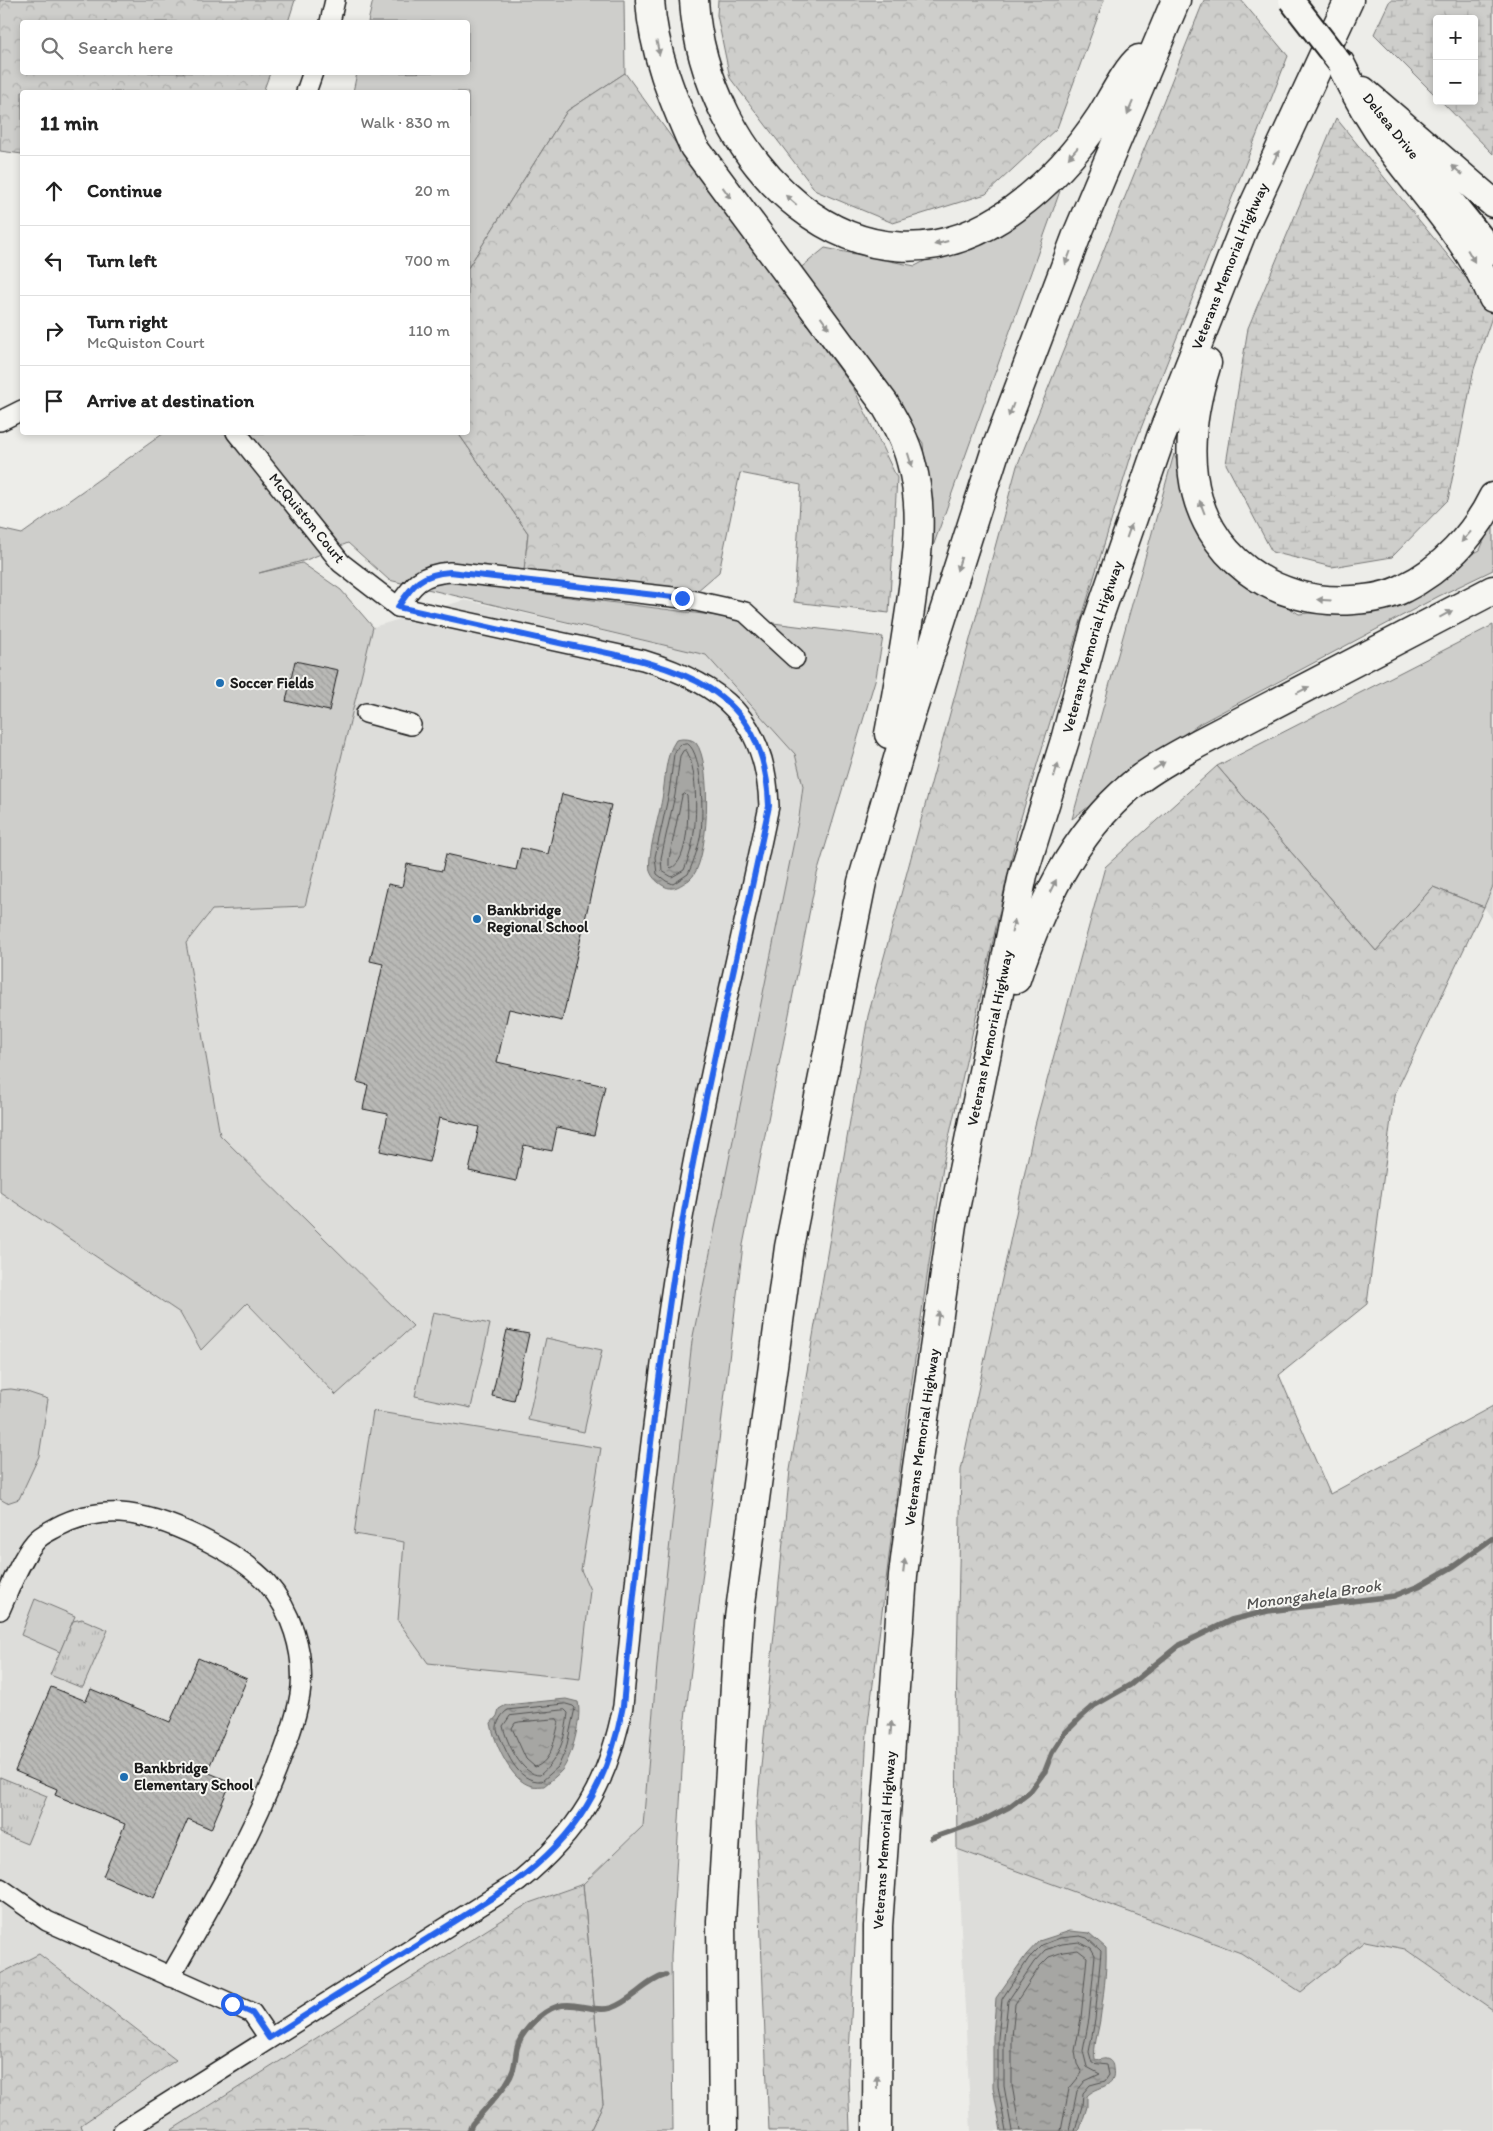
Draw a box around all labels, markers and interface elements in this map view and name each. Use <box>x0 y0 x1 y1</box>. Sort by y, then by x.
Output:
map controls <box>1433 15 1478 105</box>
button: + <box>1433 15 1478 60</box>
search box <box>20 20 470 75</box>
icon: search <box>38 34 66 62</box>
text: Search here <box>78 36 173 59</box>
one-way arrow <box>654 40 662 56</box>
button: − <box>1433 60 1478 105</box>
street label: Delsea Drive <box>1359 89 1423 163</box>
one-way arrow <box>1126 101 1134 115</box>
text: 11 min <box>40 110 98 135</box>
text: Walk · 830 m <box>360 113 450 132</box>
one-way arrow <box>1067 146 1078 159</box>
one-way arrow <box>1272 150 1280 164</box>
one-way arrow <box>1450 165 1463 176</box>
icon: ahead <box>40 177 68 205</box>
text: Continue <box>87 179 162 202</box>
street label: Veterans Memorial Highway <box>1187 180 1272 352</box>
text: 20 m <box>415 181 450 200</box>
one-way arrow <box>722 186 732 200</box>
one-way arrow <box>785 195 797 206</box>
one-way arrow <box>933 240 948 248</box>
icon: left <box>40 247 68 275</box>
text: Turn left <box>87 249 157 272</box>
one-way arrow <box>1466 249 1475 262</box>
text: 700 m <box>405 251 450 270</box>
one-way arrow <box>1064 251 1072 266</box>
text: Turn right <box>87 310 168 333</box>
one-way arrow <box>820 316 830 330</box>
icon: right <box>40 317 68 345</box>
text: 110 m <box>408 321 450 340</box>
text: McQuiston Court <box>87 333 205 352</box>
icon: arrive <box>40 387 68 415</box>
text: Arrive at destination <box>87 389 254 412</box>
one-way arrow <box>1007 403 1015 418</box>
one-way arrow <box>907 453 915 468</box>
street label: McQuiston Court <box>265 469 349 567</box>
one-way arrow <box>1197 500 1205 514</box>
one-way arrow <box>1125 523 1133 538</box>
one-way arrow <box>1460 531 1472 543</box>
one-way arrow <box>955 557 963 572</box>
street label: Veterans Memorial Highway <box>1058 558 1127 735</box>
route end <box>671 587 694 610</box>
one-way arrow <box>1316 596 1332 604</box>
one-way arrow <box>1439 610 1454 618</box>
place label: Soccer Fields <box>230 674 314 692</box>
marker: Soccer Fields <box>214 677 226 689</box>
one-way arrow <box>1295 686 1310 694</box>
one-way arrow <box>1153 761 1166 771</box>
one-way arrow <box>1052 762 1060 777</box>
one-way arrow <box>1049 879 1057 894</box>
place label: Bankbridge Regional School <box>487 901 589 937</box>
marker: Bankbridge Regional School <box>471 913 483 925</box>
one-way arrow <box>1009 918 1017 934</box>
street label: Veterans Memorial Highway <box>963 949 1016 1128</box>
one-way arrow <box>934 1310 942 1326</box>
street label: Veterans Memorial Highway <box>900 1347 943 1527</box>
one-way arrow <box>900 1557 908 1573</box>
water label: Monongahela Brook <box>1244 1575 1383 1613</box>
one-way arrow <box>888 1719 896 1735</box>
street label: Veterans Memorial Highway <box>869 1750 899 1930</box>
place label: Bankbridge Elementary School <box>134 1759 254 1795</box>
marker: Bankbridge Elementary School <box>118 1771 130 1783</box>
route start <box>221 1993 244 2016</box>
one-way arrow <box>873 2074 881 2090</box>

